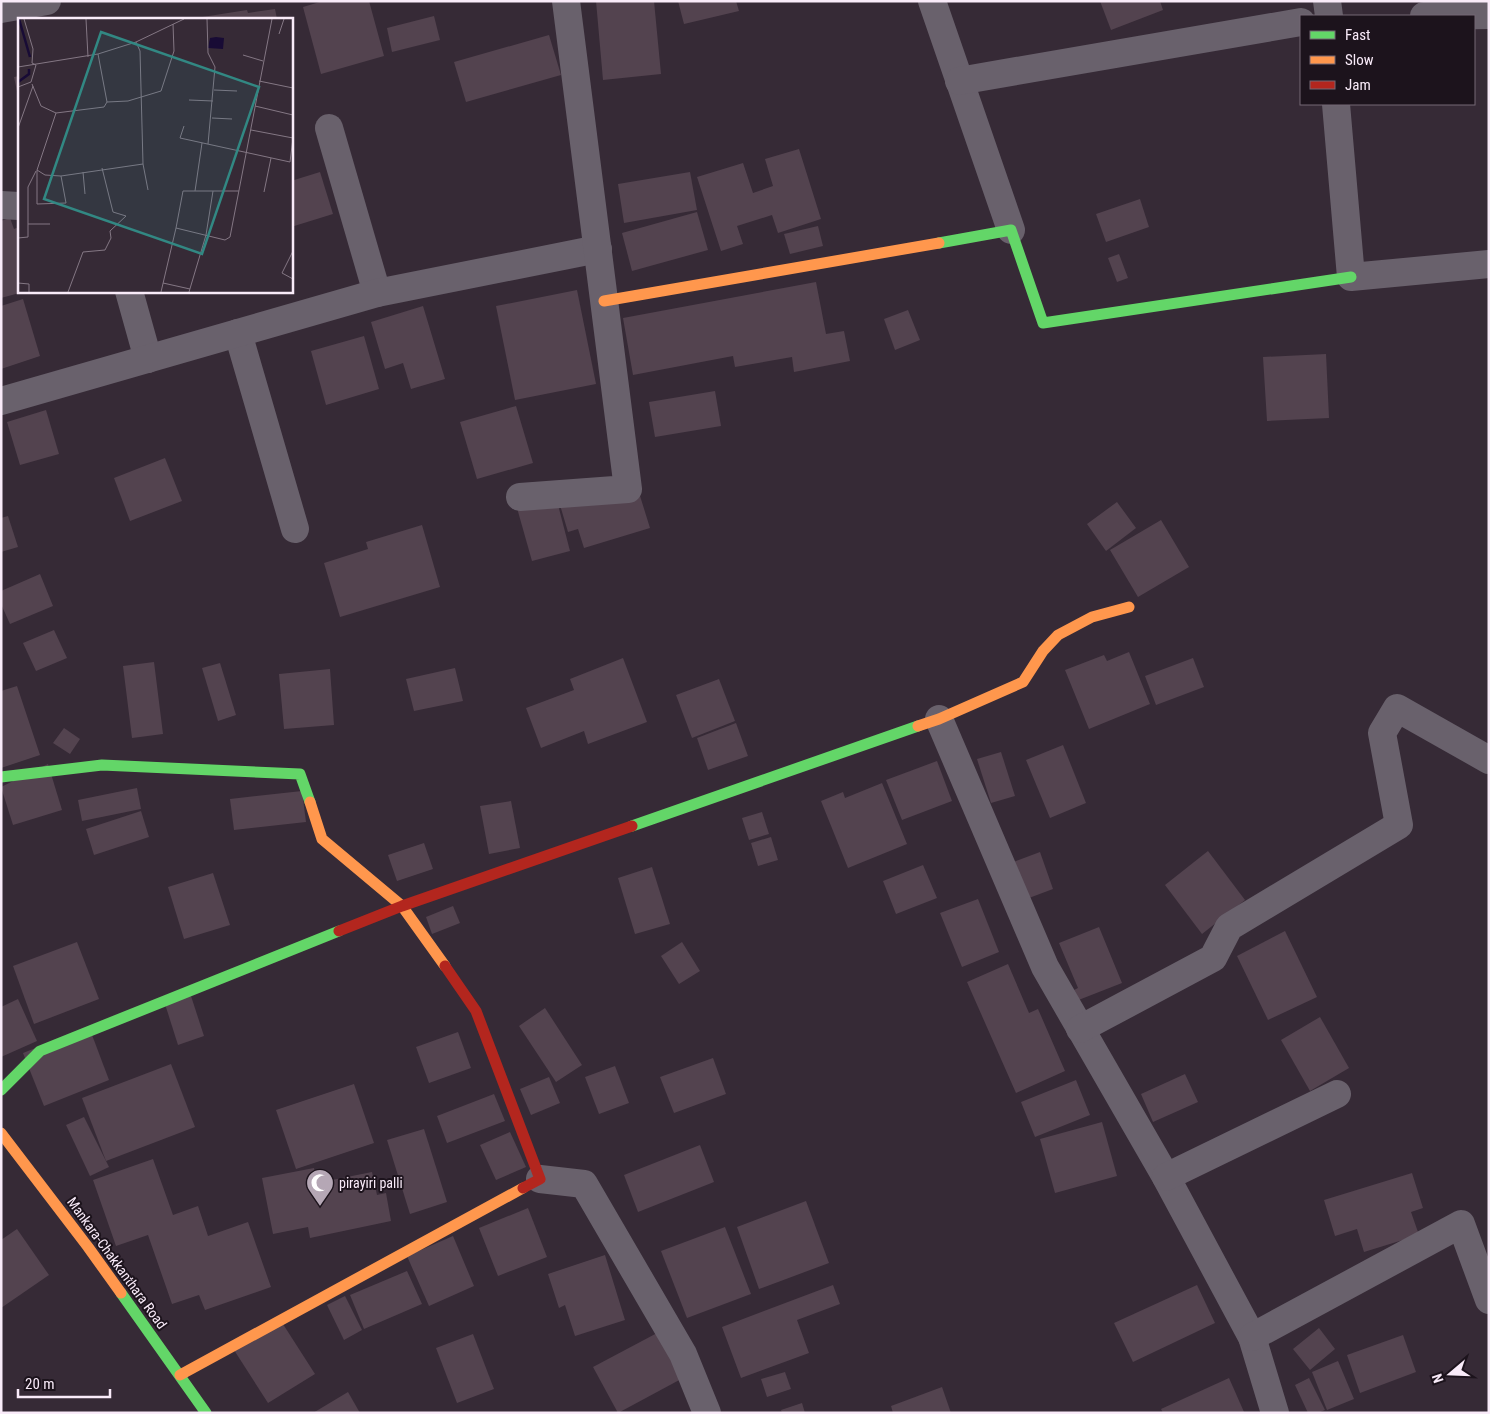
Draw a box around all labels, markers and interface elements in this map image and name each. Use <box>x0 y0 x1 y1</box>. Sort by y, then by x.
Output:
legend <box>1300 15 1475 105</box>
inset map <box>18 18 292 292</box>
text: Fast <box>1345 26 1370 44</box>
text: Slow <box>1345 51 1374 69</box>
text: Jam <box>1345 76 1371 94</box>
mosque icon: pirayiri palli <box>305 1168 335 1207</box>
place label: pirayiri palli <box>339 1175 403 1191</box>
street label: Mankara-Chakkanthara Road <box>64 1194 170 1332</box>
north arrow <box>1425 1349 1475 1399</box>
scale bar <box>18 1366 110 1398</box>
text: N <box>1429 1372 1447 1385</box>
text: 20 m <box>25 1375 55 1393</box>

